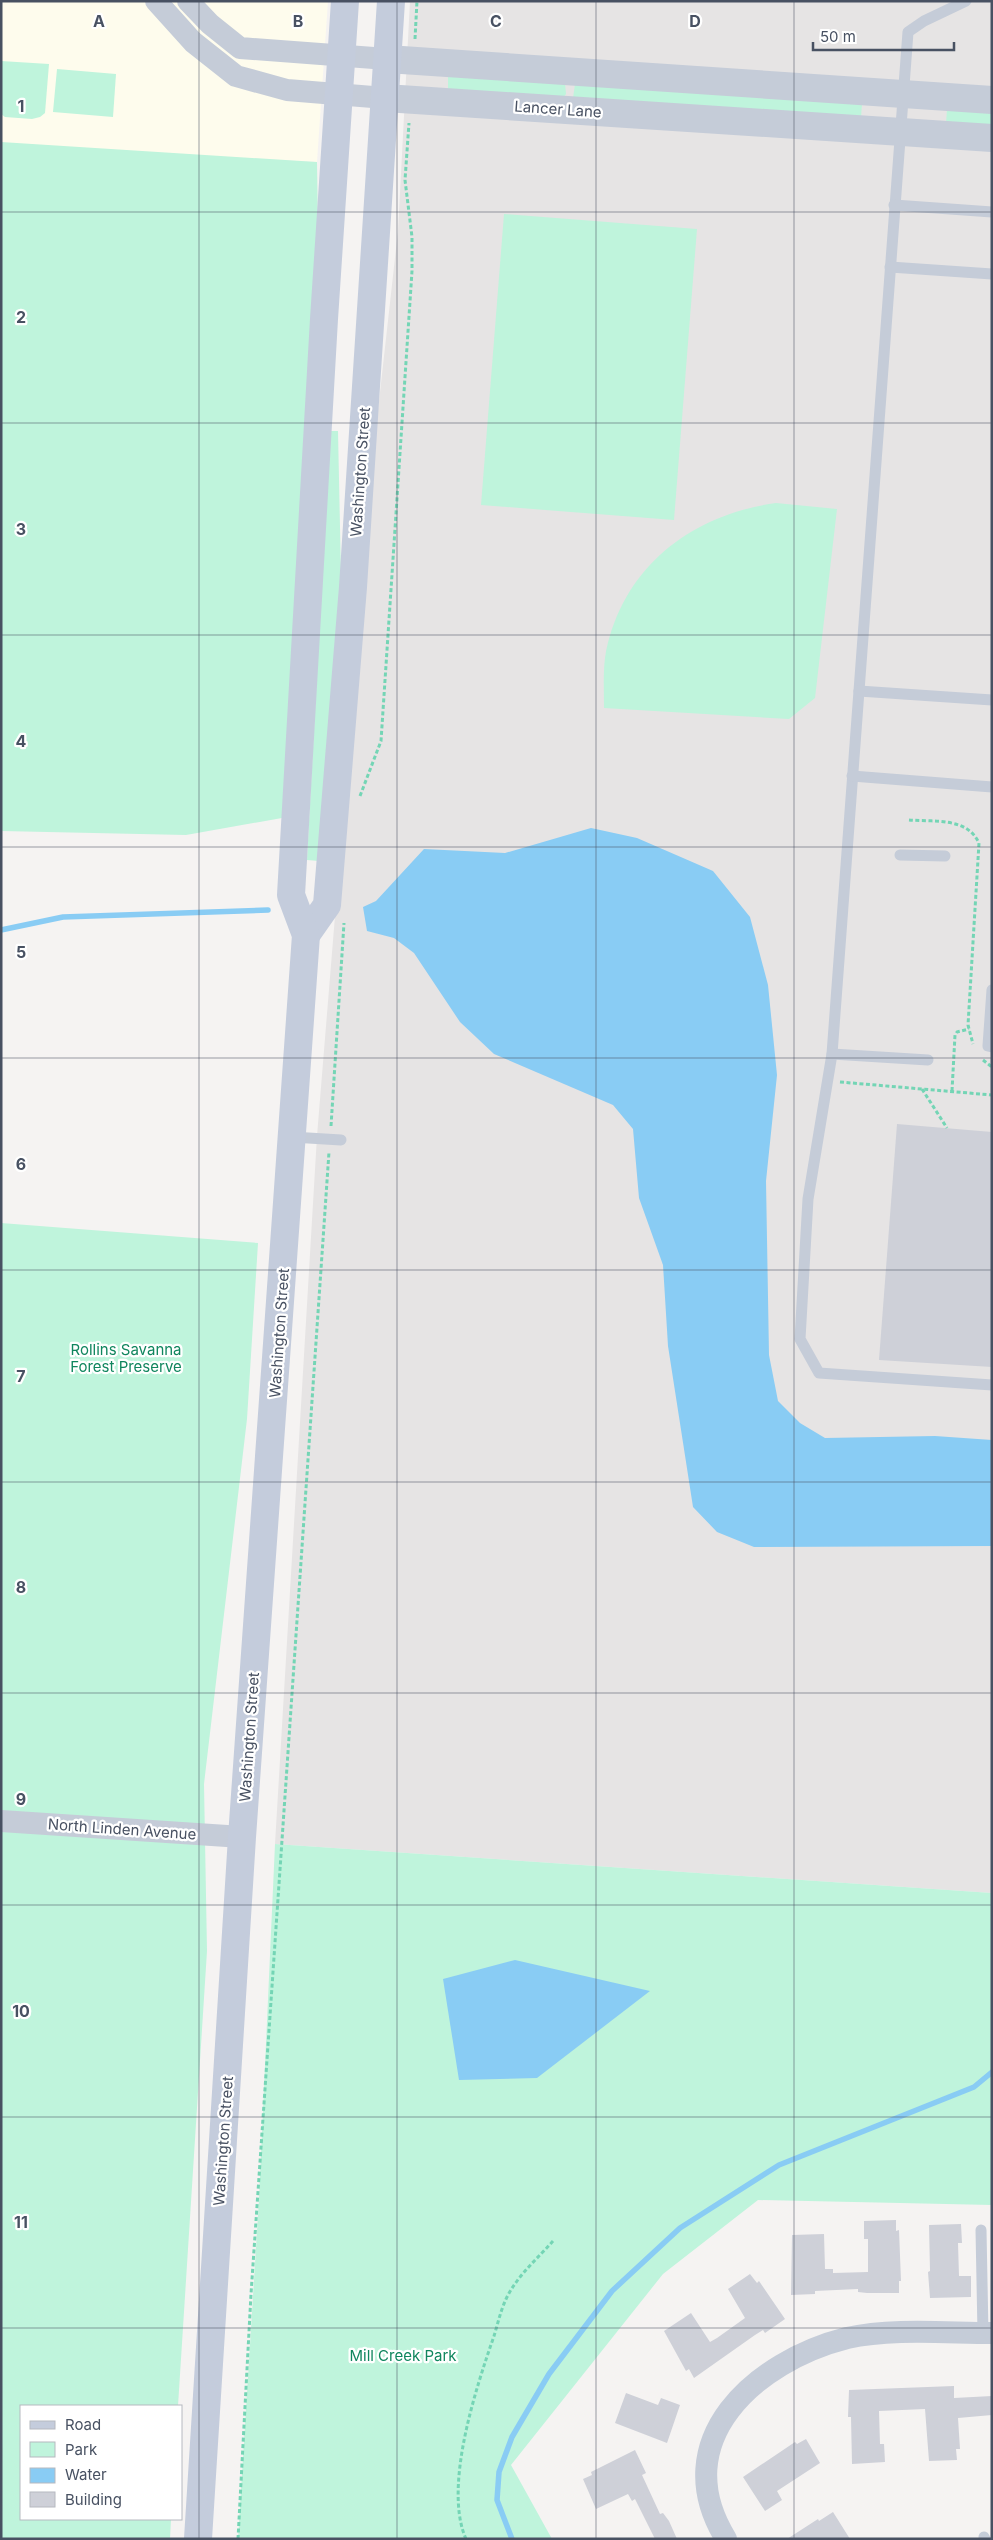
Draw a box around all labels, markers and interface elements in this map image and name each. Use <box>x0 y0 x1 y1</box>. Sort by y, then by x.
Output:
text: A <box>93 11 105 31</box>
text: B <box>293 11 303 31</box>
text: C <box>490 11 502 31</box>
text: D <box>689 11 701 31</box>
scale bar <box>813 20 954 52</box>
text: 50 m <box>820 27 856 46</box>
text: 1 <box>18 96 24 116</box>
street label: Lancer Lane <box>514 96 602 122</box>
text: 2 <box>16 307 26 327</box>
street label: Washington Street <box>346 406 374 538</box>
text: 3 <box>16 519 26 539</box>
text: 4 <box>16 731 27 751</box>
text: 5 <box>16 942 26 962</box>
text: 6 <box>16 1154 26 1174</box>
street label: Washington Street <box>265 1267 293 1399</box>
park label: Rollins Savanna Forest Preserve <box>70 1340 182 1376</box>
text: 7 <box>16 1366 26 1386</box>
text: 8 <box>16 1577 26 1597</box>
street label: Washington Street <box>235 1671 263 1803</box>
text: 9 <box>16 1789 26 1809</box>
street label: North Linden Avenue <box>47 1814 197 1844</box>
text: 10 <box>12 2001 30 2021</box>
street label: Washington Street <box>209 2075 237 2207</box>
text: 11 <box>14 2212 28 2232</box>
park label: Mill Creek Park <box>349 2346 457 2365</box>
legend <box>20 2405 182 2520</box>
text: Road <box>65 2415 101 2434</box>
text: Park <box>65 2440 98 2459</box>
text: Water <box>65 2465 107 2484</box>
text: Building <box>65 2490 122 2509</box>

